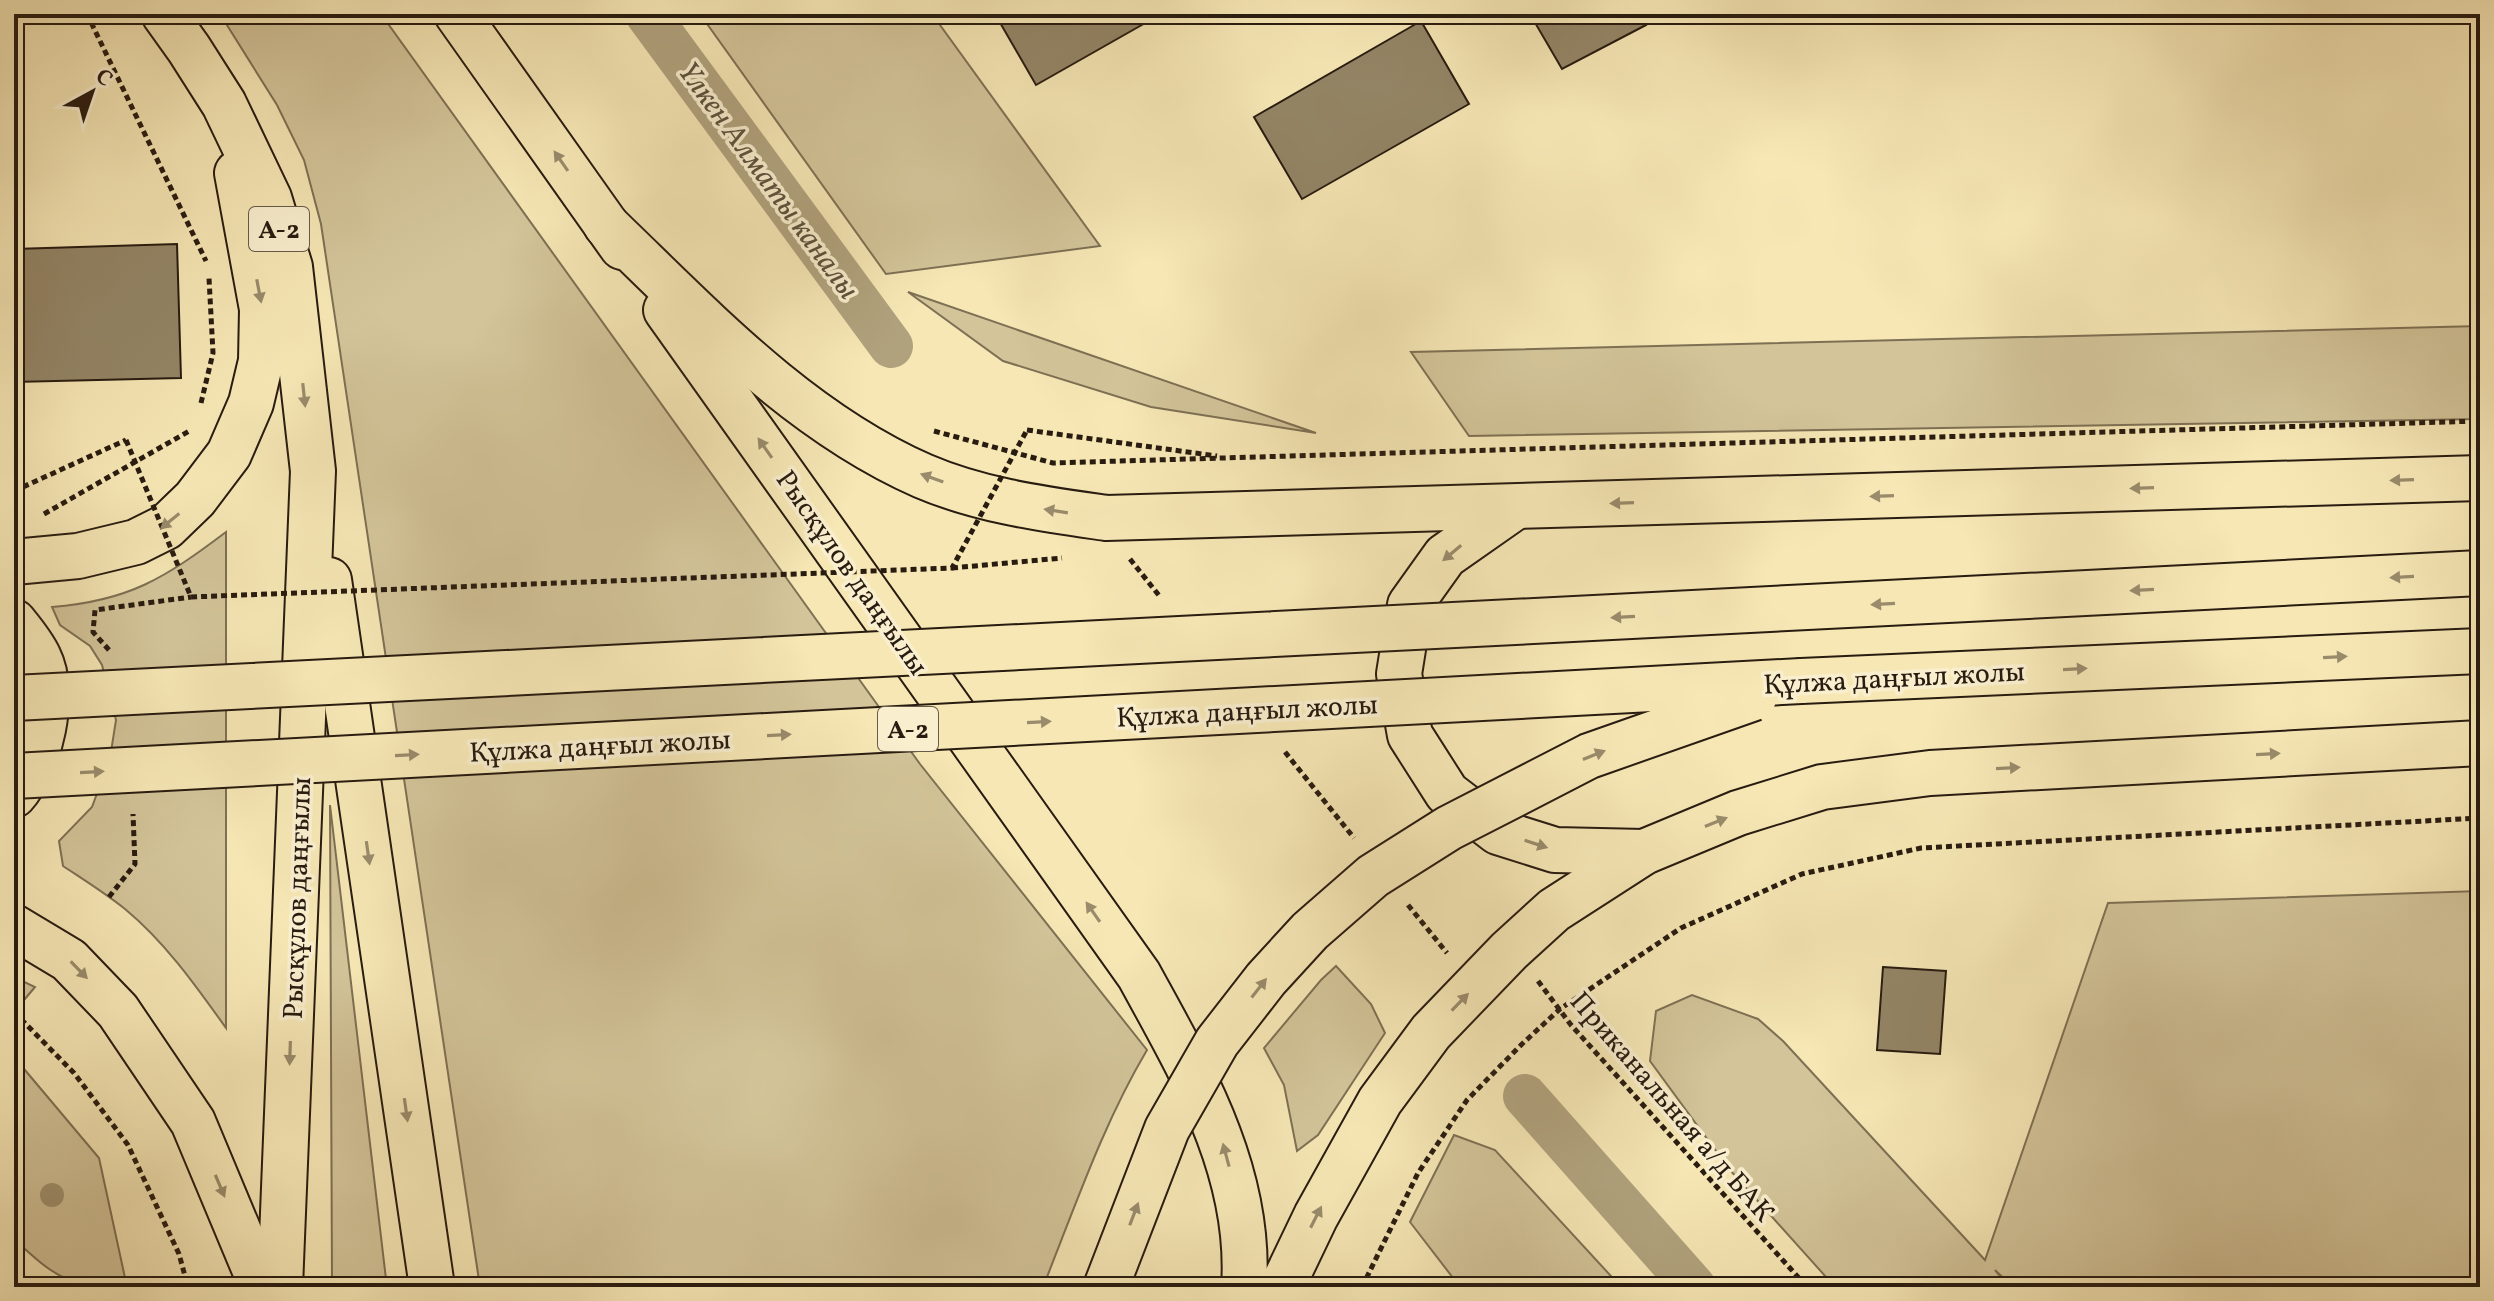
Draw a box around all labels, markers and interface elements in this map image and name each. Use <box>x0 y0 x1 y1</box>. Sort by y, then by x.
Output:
north arrow <box>52 52 132 132</box>
water label: Үлкен Алматы каналы <box>667 54 868 309</box>
text: С <box>88 62 119 95</box>
one-way arrow <box>554 151 569 172</box>
road number: A-2 <box>249 207 309 251</box>
one-way arrow <box>253 278 265 303</box>
one-way arrow <box>298 383 311 408</box>
one-way arrow <box>757 438 773 459</box>
street label: Рысқұлов даңғылы <box>766 463 936 684</box>
one-way arrow <box>920 472 944 484</box>
one-way arrow <box>2389 474 2414 487</box>
one-way arrow <box>2129 482 2154 494</box>
one-way arrow <box>1869 489 1894 502</box>
one-way arrow <box>1609 497 1634 510</box>
one-way arrow <box>1043 504 1068 517</box>
one-way arrow <box>159 513 180 530</box>
one-way arrow <box>1442 544 1462 561</box>
one-way arrow <box>2389 571 2414 584</box>
one-way arrow <box>2129 584 2154 597</box>
one-way arrow <box>1870 597 1895 610</box>
one-way arrow <box>1610 610 1635 623</box>
one-way arrow <box>2323 650 2348 663</box>
street label: Құлжа даңғыл жолы <box>1762 653 2026 706</box>
one-way arrow <box>2063 662 2088 675</box>
street label: Құлжа даңғыл жолы <box>1115 686 1379 739</box>
road number: A-2 <box>878 707 938 751</box>
one-way arrow <box>1027 715 1052 728</box>
street label: Құлжа даңғыл жолы <box>468 721 732 774</box>
one-way arrow <box>767 729 792 742</box>
one-way arrow <box>2256 747 2281 760</box>
one-way arrow <box>395 749 420 762</box>
one-way arrow <box>1582 749 1606 762</box>
one-way arrow <box>1996 762 2021 775</box>
one-way arrow <box>80 765 105 778</box>
street label: Рысқұлов даңғылы <box>275 776 322 1020</box>
one-way arrow <box>1704 816 1728 829</box>
one-way arrow <box>1524 838 1548 851</box>
one-way arrow <box>362 841 375 866</box>
one-way arrow <box>1086 901 1101 922</box>
one-way arrow <box>69 960 87 979</box>
one-way arrow <box>1250 978 1267 998</box>
street label: Приканальная а/д БАК <box>1560 984 1782 1232</box>
one-way arrow <box>1450 993 1469 1012</box>
one-way arrow <box>283 1041 296 1066</box>
one-way arrow <box>400 1098 413 1123</box>
one-way arrow <box>1219 1143 1231 1168</box>
one-way arrow <box>213 1174 226 1198</box>
one-way arrow <box>1128 1202 1141 1226</box>
one-way arrow <box>1310 1205 1323 1228</box>

